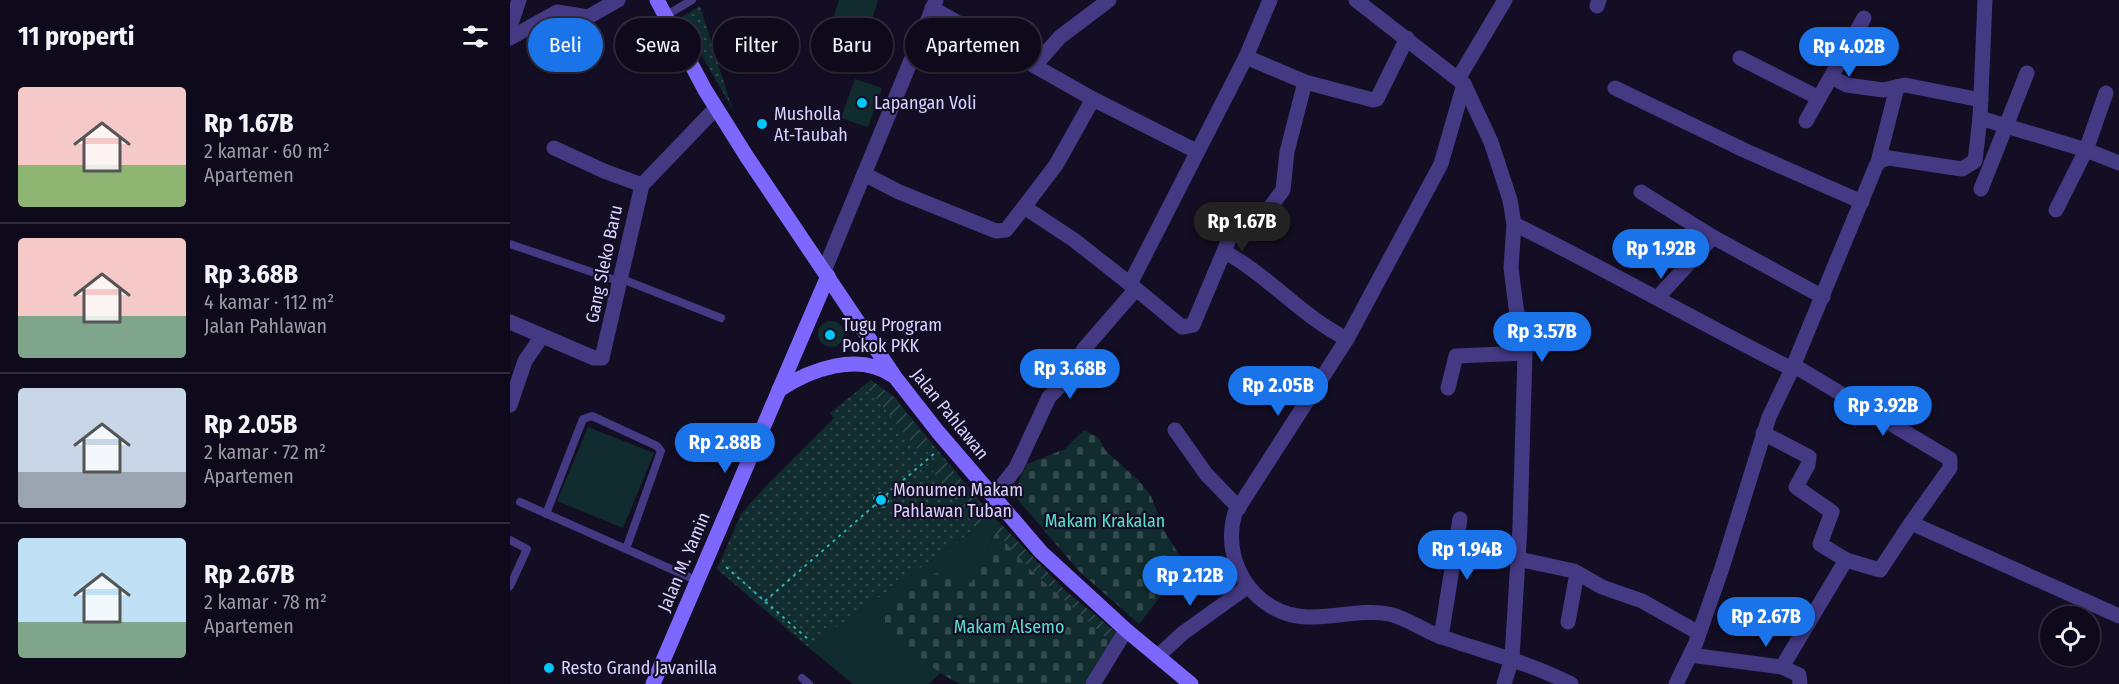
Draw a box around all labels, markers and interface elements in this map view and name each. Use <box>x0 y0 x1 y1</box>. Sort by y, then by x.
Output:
chip: Beli <box>528 18 603 72</box>
chip: Sewa <box>615 18 701 72</box>
chip: Filter <box>713 18 799 72</box>
chip: Baru <box>811 18 893 72</box>
chip: Apartemen <box>905 18 1041 72</box>
icon: filters <box>459 20 492 53</box>
text: 11 properti <box>18 21 134 52</box>
pin: Rp 4.02B <box>1787 27 1911 78</box>
text: Rp 4.02B <box>1813 34 1885 58</box>
place label: Lapangan Voli <box>874 92 977 114</box>
marker: Lapangan Voli <box>855 96 869 110</box>
place label: Musholla At-Taubah <box>774 103 848 146</box>
text: Rp 1.67B <box>204 108 294 139</box>
icon: home <box>66 111 138 183</box>
marker: Musholla At-Taubah <box>755 117 769 131</box>
text: 2 kamar · 60 m² <box>204 139 330 163</box>
text: Apartemen <box>204 163 294 187</box>
pin: Rp 1.67B <box>1180 202 1304 253</box>
street label: Gang Sleko Baru <box>581 203 627 325</box>
text: Rp 1.67B <box>1208 209 1276 233</box>
pin: Rp 1.92B <box>1599 229 1723 280</box>
text: Rp 1.92B <box>1626 236 1696 260</box>
text: Rp 3.68B <box>204 259 298 290</box>
icon: home <box>66 262 138 334</box>
text: 4 kamar · 112 m² <box>204 290 334 314</box>
pin: Rp 3.57B <box>1480 312 1604 363</box>
text: Jalan Pahlawan <box>204 314 327 338</box>
place label: Tugu Program Pokok PKK <box>842 314 942 357</box>
text: Rp 3.57B <box>1507 319 1577 343</box>
marker: Tugu Program Pokok PKK <box>823 328 837 342</box>
pin: Rp 3.68B <box>1008 349 1132 400</box>
text: Rp 3.68B <box>1034 356 1106 380</box>
street label: Jalan Pahlawan <box>907 364 993 464</box>
pin: Rp 2.05B <box>1216 366 1340 417</box>
text: Rp 2.05B <box>1242 373 1314 397</box>
pin: Rp 3.92B <box>1821 386 1945 437</box>
text: Rp 3.92B <box>1848 393 1918 417</box>
text: Rp 2.05B <box>204 409 297 440</box>
icon: home <box>66 412 138 484</box>
pin: Rp 2.88B <box>663 423 787 474</box>
text: Rp 2.88B <box>689 430 761 454</box>
text: 2 kamar · 72 m² <box>204 440 326 464</box>
text: Apartemen <box>204 464 294 488</box>
place label: Monumen Makam Pahlawan Tuban <box>893 479 1023 522</box>
marker: Monumen Makam Pahlawan Tuban <box>874 493 888 507</box>
street label: Jalan M. Yamin <box>653 509 715 615</box>
park label: Makam Krakalan <box>1045 510 1165 532</box>
pin: Rp 1.94B <box>1405 530 1529 581</box>
text: Rp 1.94B <box>1432 537 1502 561</box>
pin: Rp 2.12B <box>1128 556 1252 607</box>
text: Rp 2.67B <box>204 559 295 590</box>
icon: home <box>66 562 138 634</box>
text: Rp 2.12B <box>1157 563 1224 587</box>
text: 2 kamar · 78 m² <box>204 590 327 614</box>
pin: Rp 2.67B <box>1704 597 1828 648</box>
text: Rp 2.67B <box>1731 604 1801 628</box>
map controls <box>2040 606 2100 666</box>
button: locate <box>2040 606 2100 666</box>
text: Apartemen <box>204 614 294 638</box>
park label: Makam Alsemo <box>954 616 1064 638</box>
place label: Resto Grand Javanilla <box>561 657 717 679</box>
marker: Resto Grand Javanilla <box>542 661 556 675</box>

